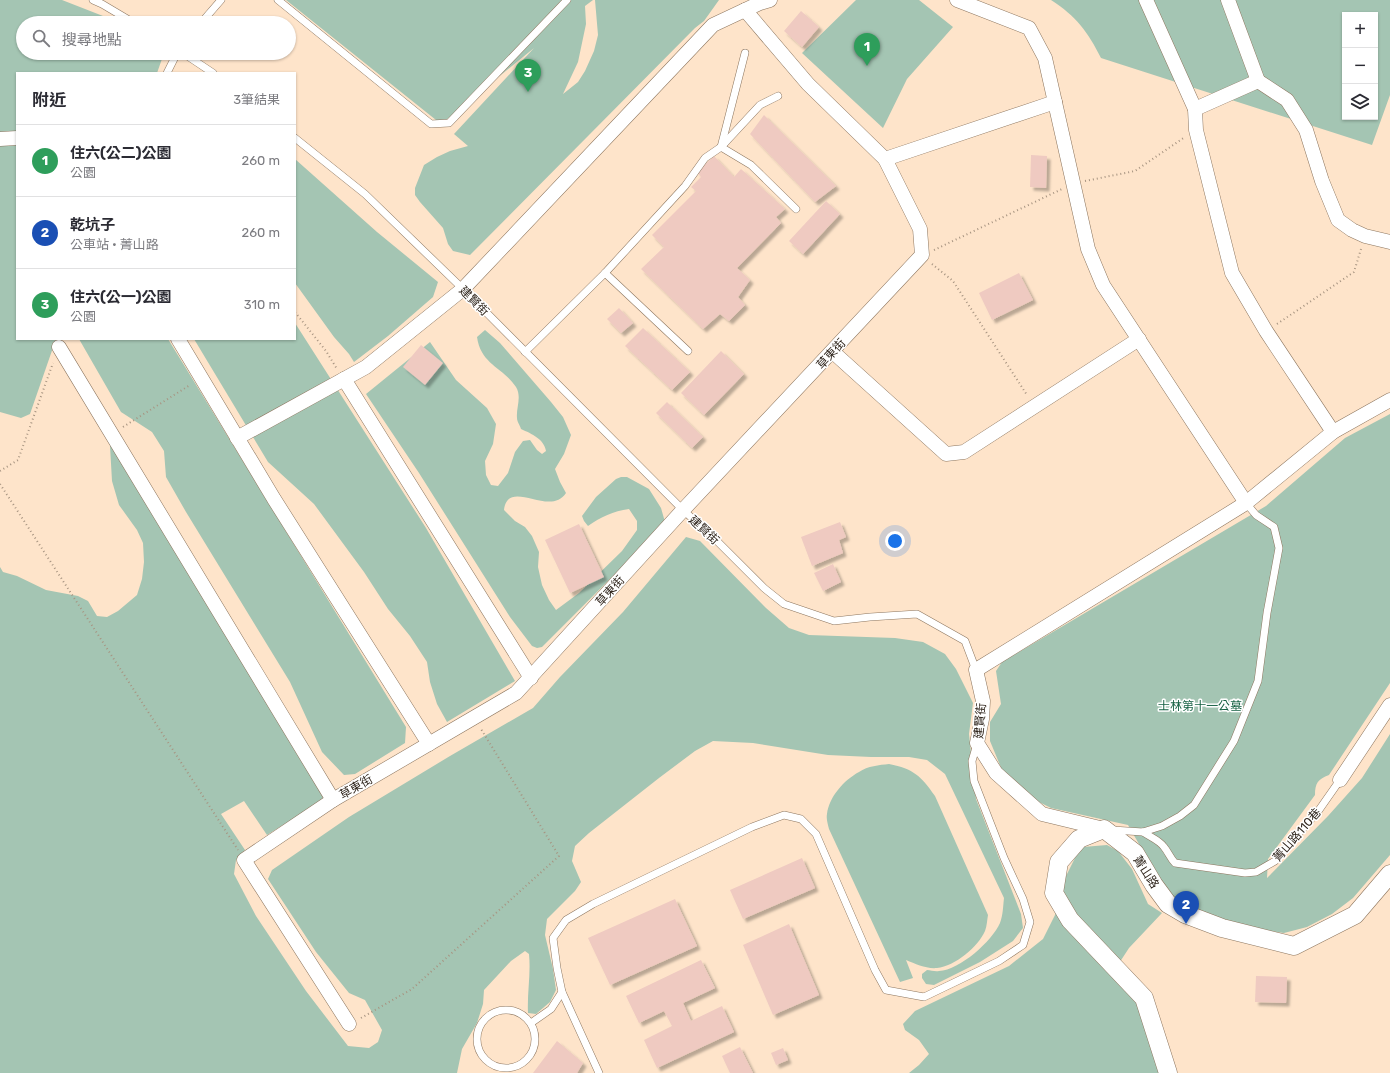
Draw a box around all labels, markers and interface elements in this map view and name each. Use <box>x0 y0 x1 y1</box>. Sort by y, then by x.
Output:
map controls <box>1342 12 1378 120</box>
button: + <box>1342 12 1378 48</box>
search box <box>16 16 296 60</box>
icon: search <box>30 27 52 49</box>
text: 搜尋地點 <box>62 31 122 49</box>
pin: 1 <box>854 33 880 66</box>
button: − <box>1342 48 1378 84</box>
pin: 3 <box>515 59 541 92</box>
button: layers <box>1342 84 1378 120</box>
text: 附近 <box>32 90 66 110</box>
text: 3筆結果 <box>233 92 280 107</box>
text: 住六(公二)公園 <box>70 144 172 162</box>
text: 1 <box>42 153 48 168</box>
text: 260 m <box>242 153 280 168</box>
text: 公園 <box>70 165 96 180</box>
text: 乾坑子 <box>70 216 115 234</box>
text: 2 <box>41 225 49 240</box>
text: 260 m <box>242 225 280 240</box>
text: 公車站 · 菁山路 <box>70 237 159 252</box>
street label: 建賢街 <box>456 283 492 319</box>
text: 住六(公一)公園 <box>70 288 172 306</box>
text: 3 <box>41 297 49 312</box>
text: 310 m <box>244 297 280 312</box>
text: 公園 <box>70 309 96 324</box>
street label: 草東街 <box>814 336 848 372</box>
street label: 建賢街 <box>686 513 722 547</box>
your location <box>885 531 905 551</box>
street label: 草東街 <box>593 573 627 609</box>
park label: 士林第十一公墓 <box>1158 699 1242 713</box>
street label: 建賢街 <box>971 702 989 740</box>
street label: 草東街 <box>337 772 375 802</box>
street label: 菁山路110巷 <box>1270 806 1324 864</box>
street label: 菁山路 <box>1130 853 1162 891</box>
pin: 2 <box>1173 891 1199 924</box>

